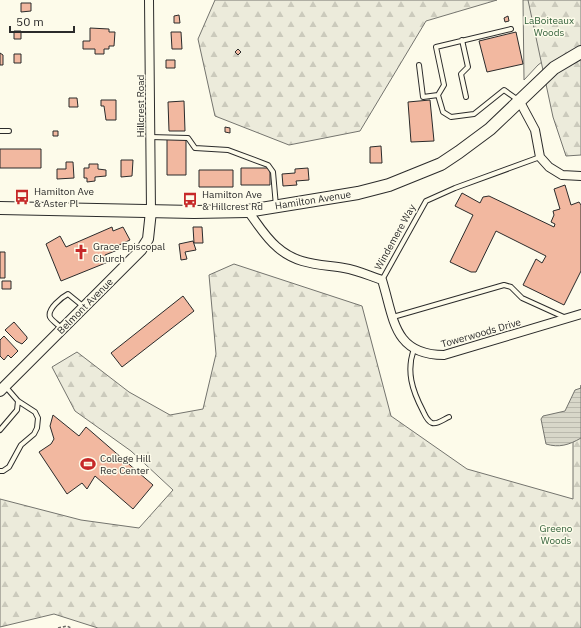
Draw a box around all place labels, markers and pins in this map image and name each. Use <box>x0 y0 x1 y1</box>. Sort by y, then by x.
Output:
place label: Hamilton Ave & Aster Pl <box>34 185 94 210</box>
bus stop icon: Hamilton Ave & Aster Pl <box>13 188 31 206</box>
place label: Hamilton Ave & Hillcrest Rd <box>202 188 263 213</box>
bus stop icon: Hamilton Ave & Hillcrest Rd <box>181 191 199 209</box>
place label: Grace Episcopal Church <box>93 240 165 265</box>
church icon: Grace Episcopal Church <box>72 243 90 261</box>
place label: College Hill Rec Center <box>100 452 151 477</box>
sports icon: College Hill Rec Center <box>79 455 97 473</box>

